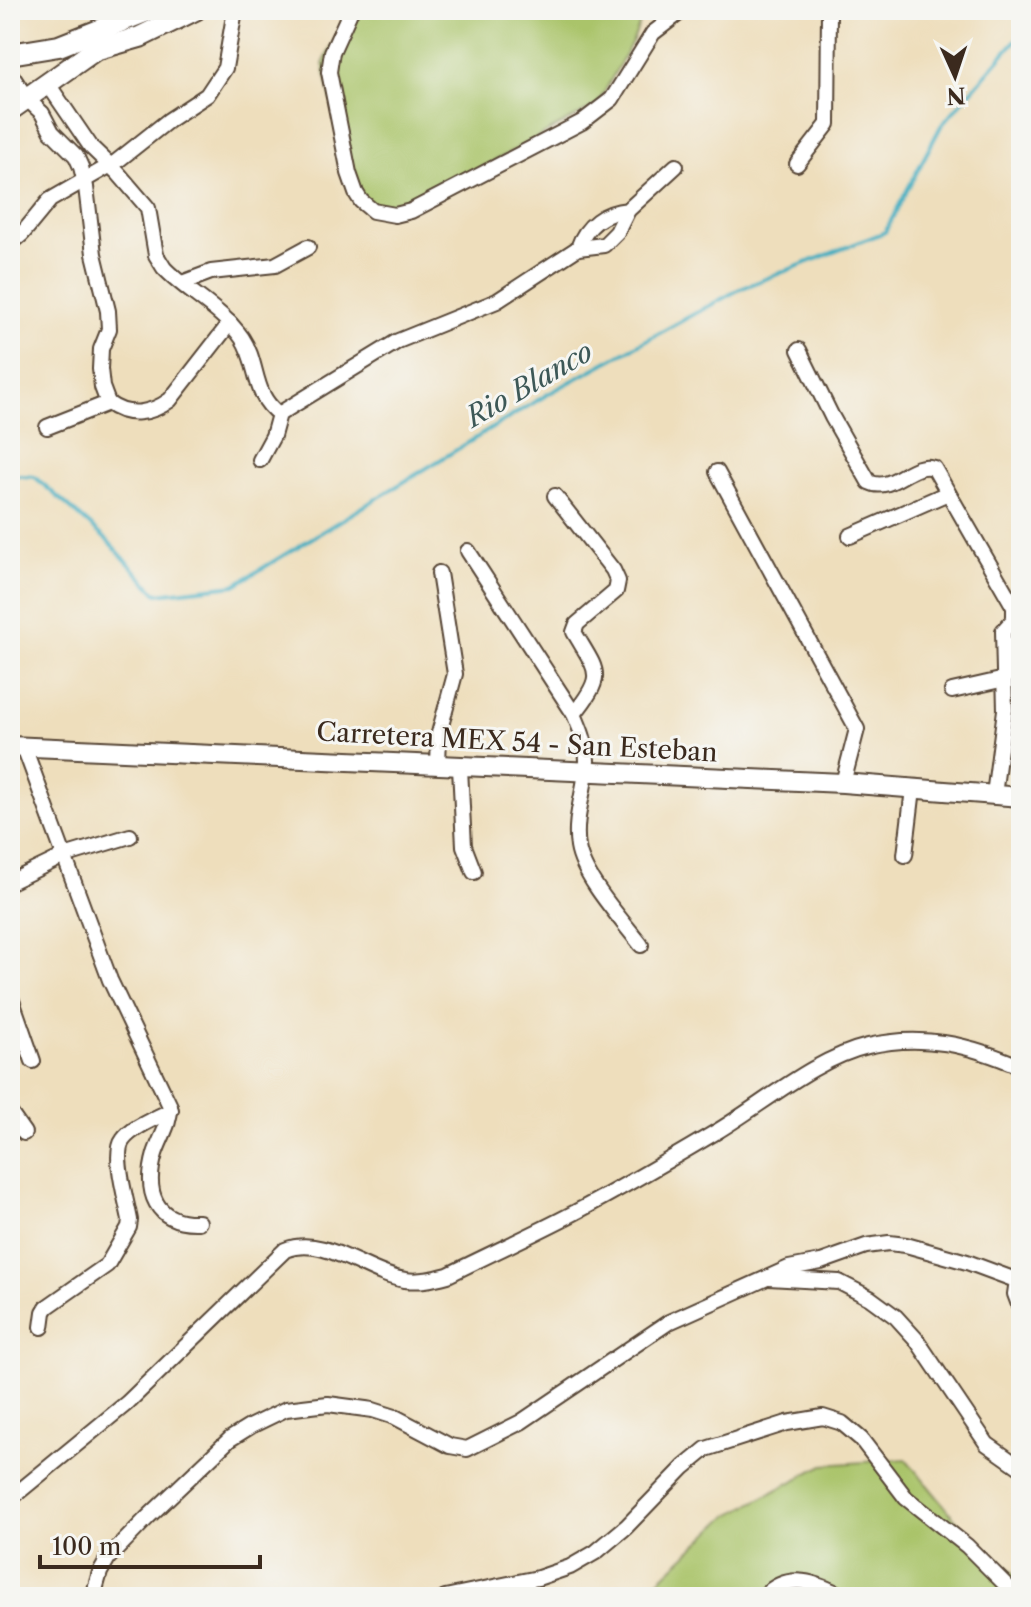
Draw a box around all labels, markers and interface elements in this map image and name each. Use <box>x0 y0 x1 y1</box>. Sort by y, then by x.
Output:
north arrow <box>915 36 995 116</box>
text: N <box>946 81 966 109</box>
water label: Rio Blanco <box>458 334 598 435</box>
street label: Carretera MEX 54 - San Esteban <box>316 716 718 768</box>
scale bar <box>40 1519 260 1569</box>
text: 100 m <box>52 1532 121 1561</box>

